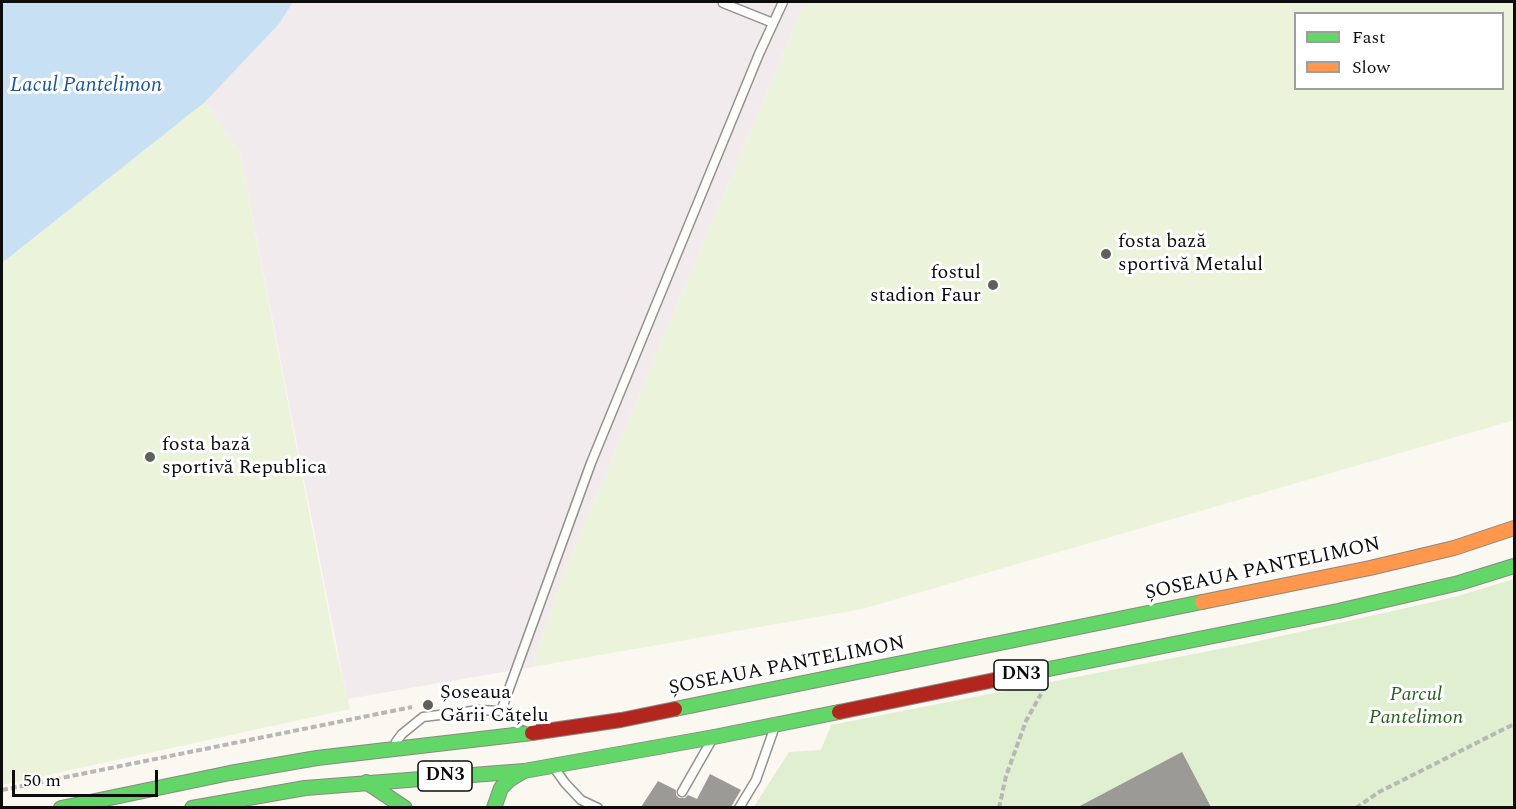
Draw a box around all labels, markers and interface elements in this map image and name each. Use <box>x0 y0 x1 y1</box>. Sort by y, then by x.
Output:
legend <box>1294 12 1504 90</box>
text: Fast <box>1352 24 1385 51</box>
text: Slow <box>1352 54 1390 81</box>
water label: Lacul Pantelimon <box>10 74 162 100</box>
place label: fosta bază sportivă Metalul <box>1118 231 1263 278</box>
marker: fosta bază sportivă Metalul <box>1099 247 1113 261</box>
place label: fostul stadion Faur <box>870 262 981 309</box>
marker: fostul stadion Faur <box>986 278 1000 292</box>
place label: fosta bază sportivă Republica <box>162 434 327 481</box>
marker: fosta bază sportivă Republica <box>143 450 157 464</box>
street label: ȘOSEAUA PANTELIMON <box>1143 533 1383 607</box>
street label: ȘOSEAUA PANTELIMON <box>667 632 907 702</box>
road number: DN3 <box>994 660 1048 690</box>
place label: Șoseaua Gării Cățelu <box>440 682 549 729</box>
park label: Parcul Pantelimon <box>1369 684 1463 731</box>
marker: Șoseaua Gării Cățelu <box>421 698 435 712</box>
scale bar <box>15 758 160 796</box>
road number: DN3 <box>418 761 472 791</box>
text: 50 m <box>23 767 61 794</box>

